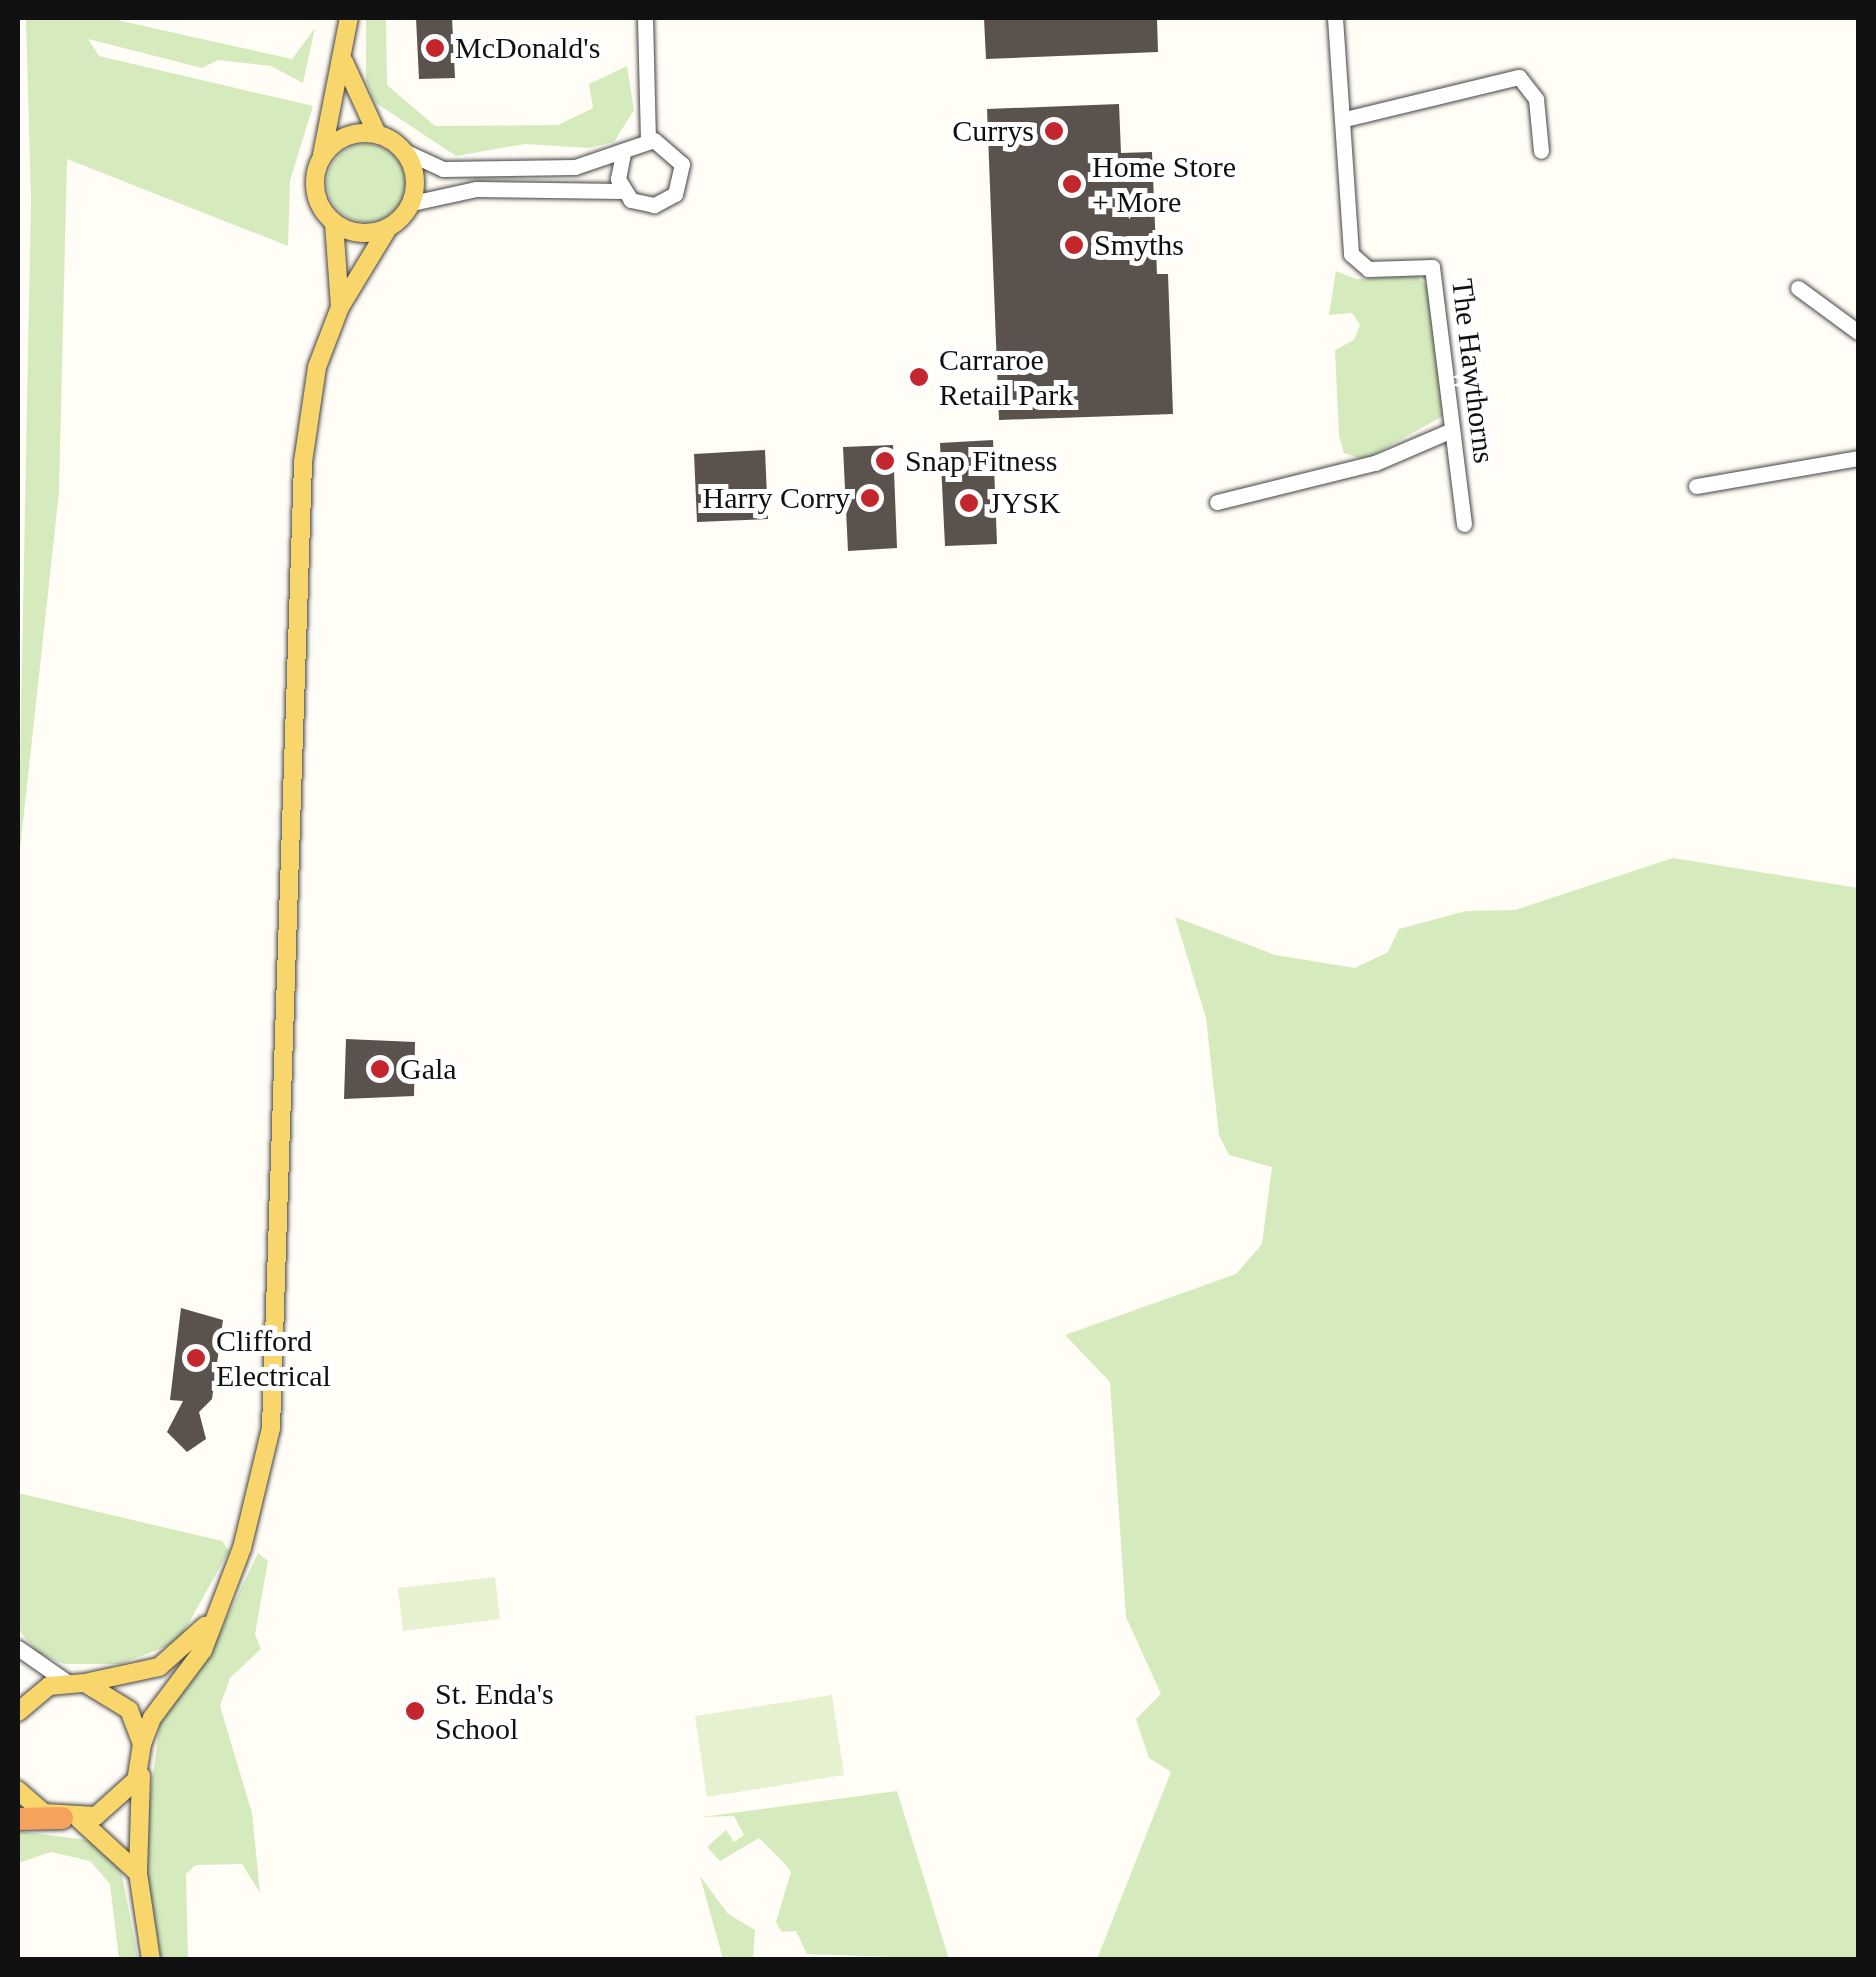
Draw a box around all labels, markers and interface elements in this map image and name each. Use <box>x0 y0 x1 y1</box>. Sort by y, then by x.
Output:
place label: McDonald's <box>455 30 600 66</box>
marker: McDonald's <box>424 37 446 59</box>
place label: Currys <box>952 113 1034 149</box>
marker: Currys <box>1043 120 1065 142</box>
place label: Home Store + More <box>1092 149 1236 220</box>
marker: Home Store + More <box>1061 173 1083 195</box>
place label: Smyths <box>1094 227 1184 263</box>
marker: Smyths <box>1063 234 1085 256</box>
street label: The Hawthorns <box>1444 277 1502 465</box>
place label: Carraroe Retail Park <box>939 342 1073 412</box>
marker: Carraroe Retail Park <box>908 366 930 388</box>
place label: Snap Fitness <box>905 443 1058 479</box>
marker: Snap Fitness <box>874 450 896 472</box>
place label: Harry Corry <box>703 480 850 516</box>
place label: JYSK <box>989 485 1061 521</box>
marker: Harry Corry <box>859 487 881 509</box>
marker: JYSK <box>958 492 980 514</box>
place label: Gala <box>400 1051 457 1087</box>
marker: Gala <box>369 1058 391 1080</box>
place label: Clifford Electrical <box>216 1323 331 1394</box>
marker: Clifford Electrical <box>185 1347 207 1369</box>
place label: St. Enda's School <box>435 1676 554 1746</box>
marker: St. Enda's School <box>404 1700 426 1722</box>

